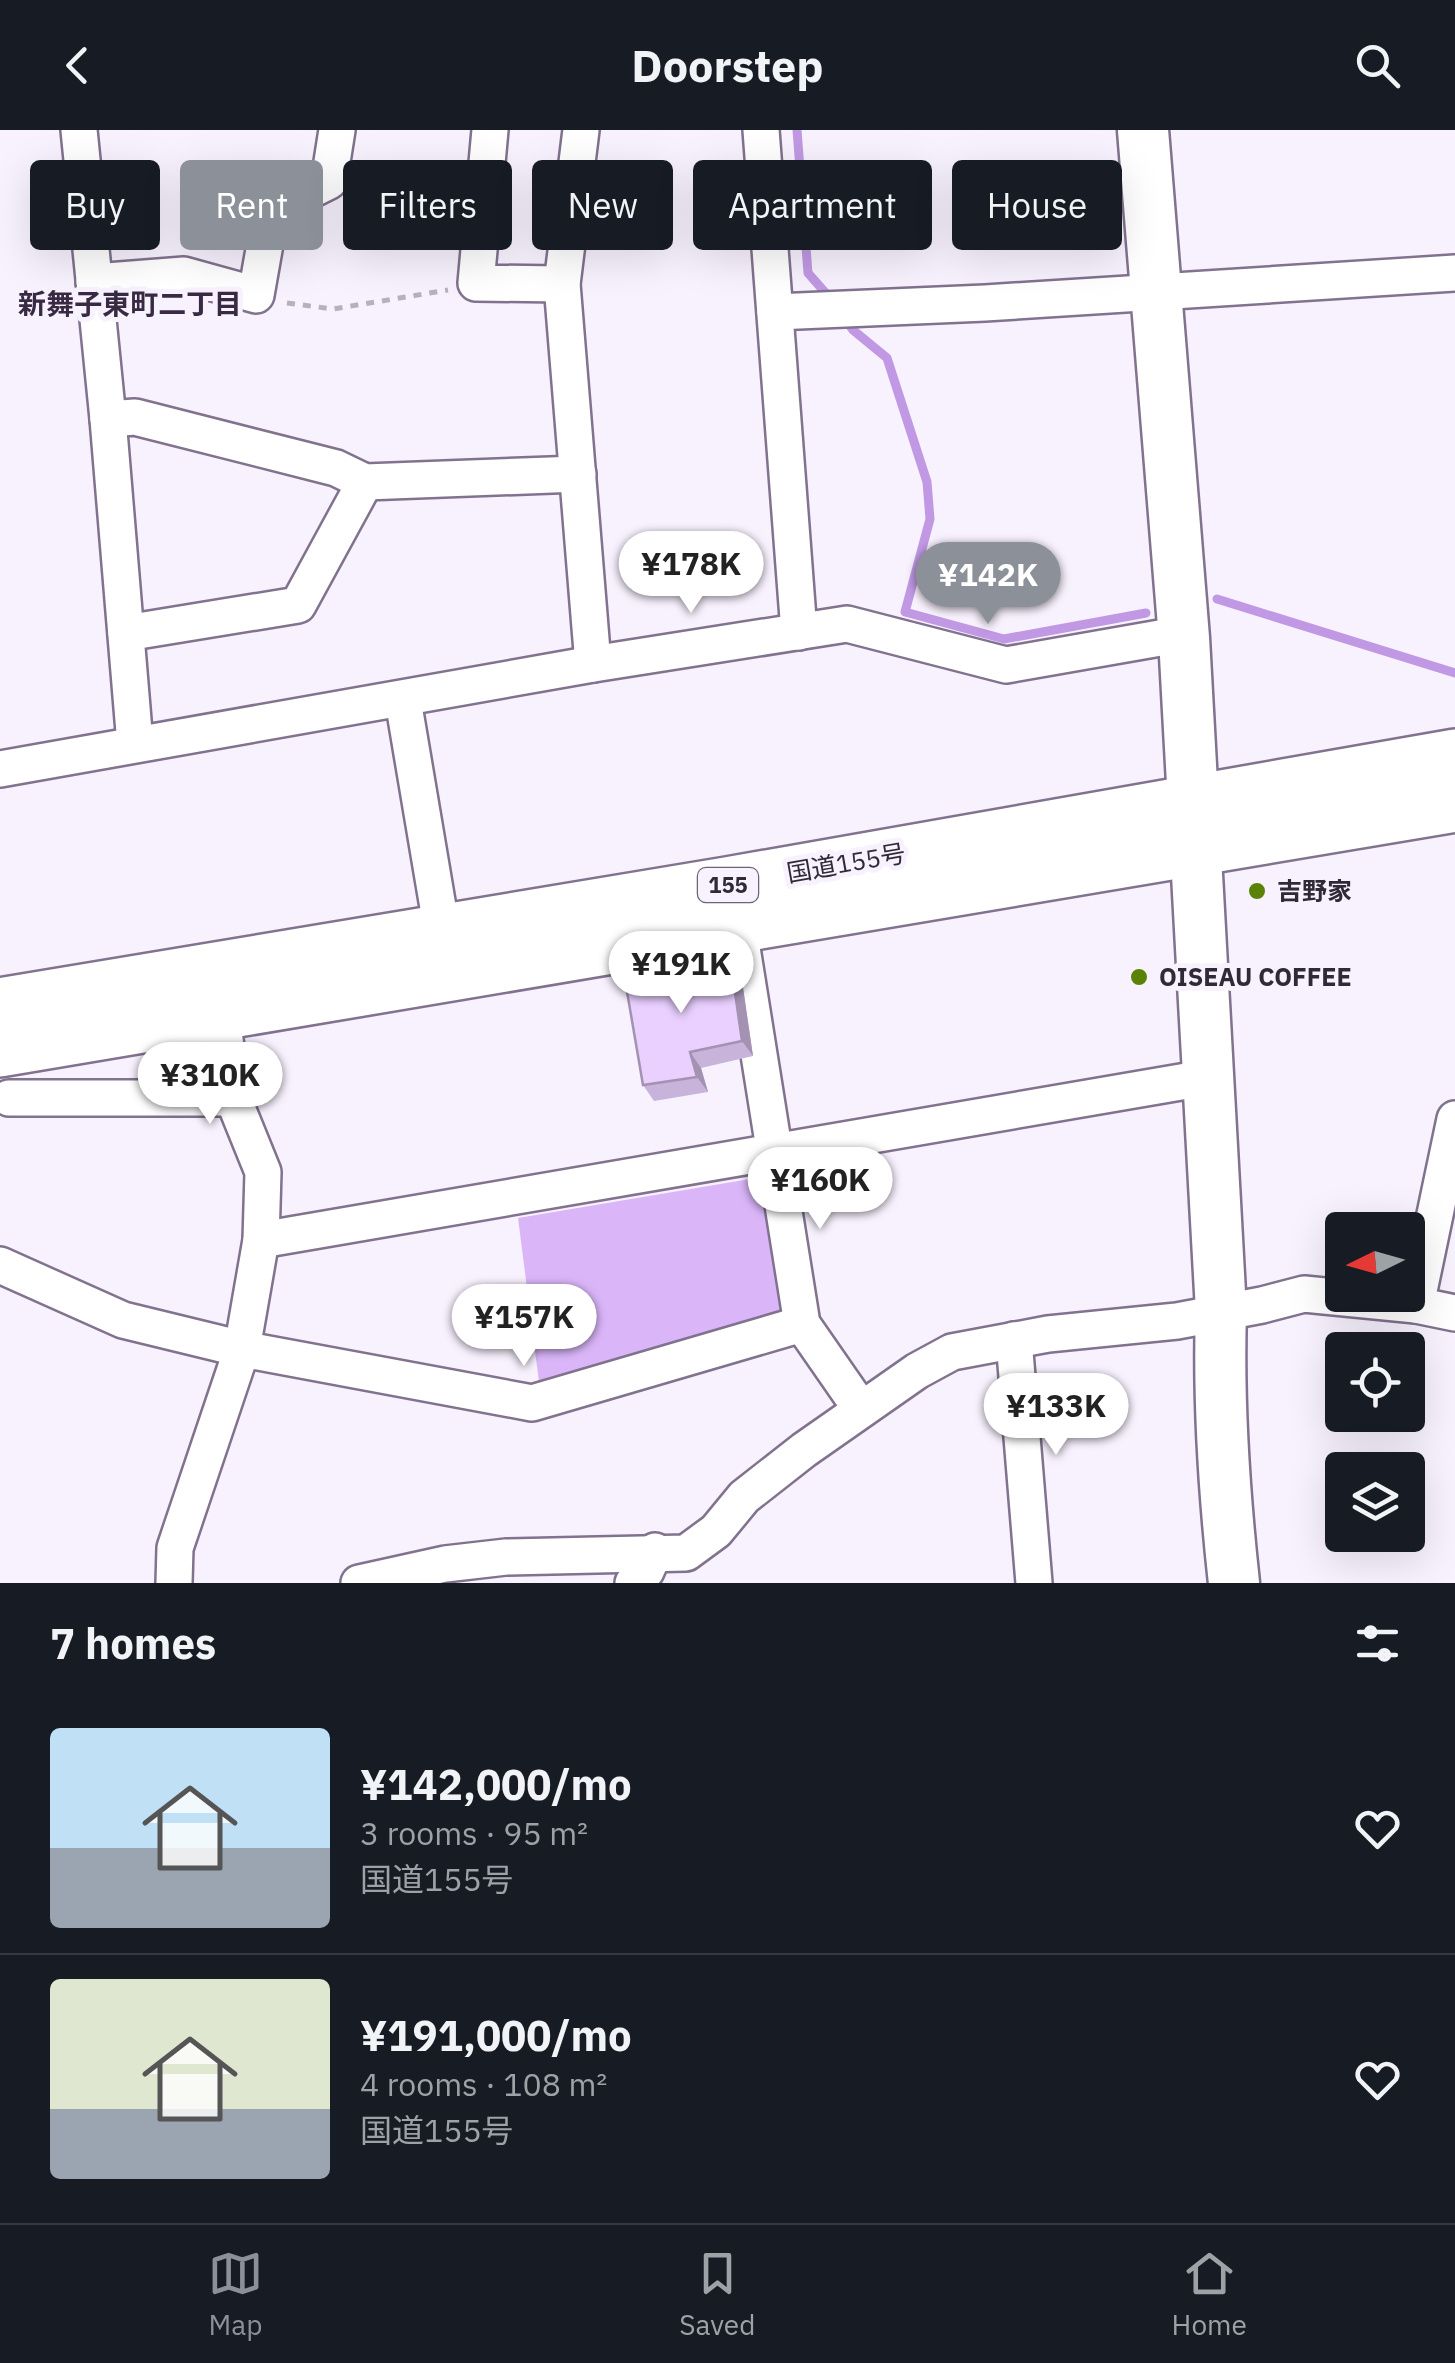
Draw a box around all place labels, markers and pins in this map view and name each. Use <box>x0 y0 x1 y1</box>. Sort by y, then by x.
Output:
pin: ¥178K <box>621 531 761 616</box>
pin: ¥142K <box>918 542 1058 627</box>
place label: 吉野家 <box>1277 874 1352 907</box>
marker: 吉野家 <box>1246 880 1268 902</box>
pin: ¥191K <box>611 931 751 1016</box>
place label: OISEAU COFFEE <box>1159 960 1352 993</box>
marker: OISEAU COFFEE <box>1128 966 1150 988</box>
pin: ¥310K <box>140 1042 280 1127</box>
pin: ¥160K <box>750 1147 890 1232</box>
pin: ¥157K <box>454 1284 594 1369</box>
pin: ¥133K <box>986 1373 1126 1458</box>

